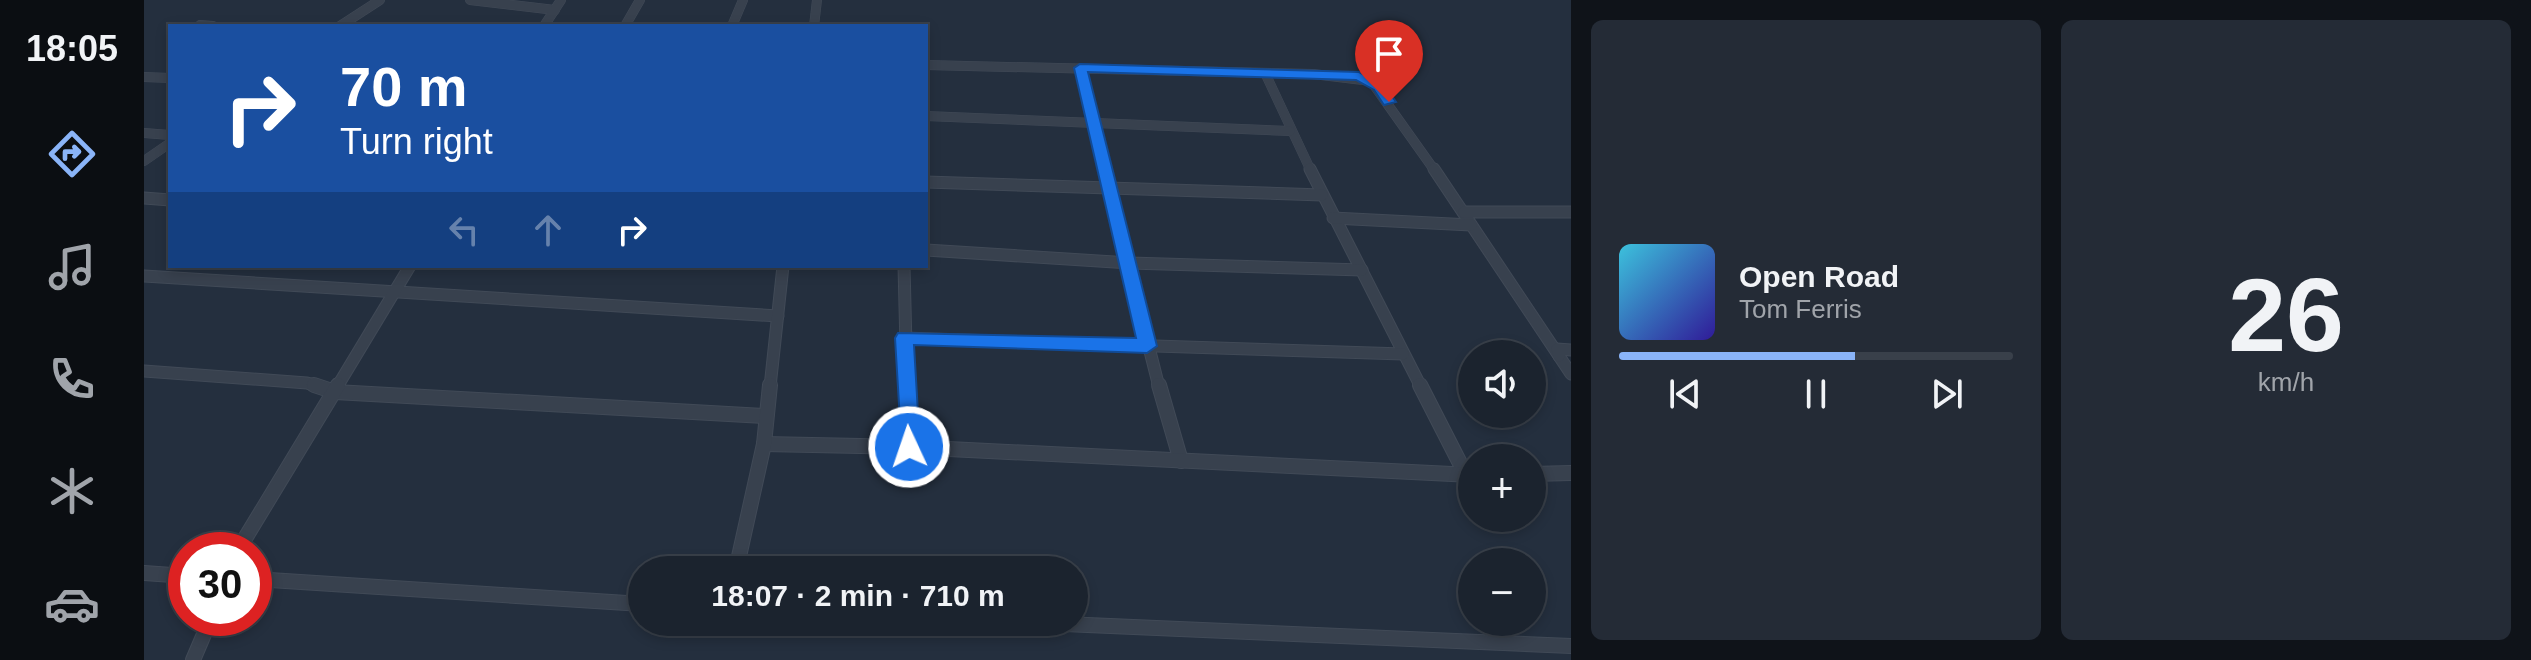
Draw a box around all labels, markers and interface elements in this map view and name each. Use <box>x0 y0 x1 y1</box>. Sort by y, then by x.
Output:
pin <box>1355 20 1423 102</box>
text: 18:05 <box>26 28 118 69</box>
icon: arrive <box>1367 32 1411 76</box>
text: 70 m <box>340 55 468 118</box>
icon: right <box>208 56 312 160</box>
text: Turn right <box>340 121 493 162</box>
icon: directions <box>44 126 100 182</box>
icon: left <box>442 208 486 252</box>
icon: ahead <box>526 208 570 252</box>
icon: right <box>610 208 654 252</box>
icon: music <box>44 239 100 295</box>
text: 26 <box>2228 257 2344 373</box>
text: Open Road <box>1739 260 1899 293</box>
text: Tom Ferris <box>1739 294 1862 324</box>
map controls <box>1458 340 1546 636</box>
button: sound <box>1458 340 1546 428</box>
icon: phone <box>44 351 100 407</box>
text: km/h <box>2258 367 2314 397</box>
icon: previous <box>1663 372 1707 416</box>
icon: pause <box>1794 372 1838 416</box>
icon: next <box>1925 372 1969 416</box>
position arrow <box>867 405 951 489</box>
button: + <box>1458 444 1546 532</box>
icon: climate <box>44 463 100 519</box>
speed limit sign: 30 <box>168 532 272 636</box>
button: − <box>1458 548 1546 636</box>
icon: car <box>44 576 100 632</box>
text: 18:07 · 2 min · 710 m <box>711 579 1005 612</box>

